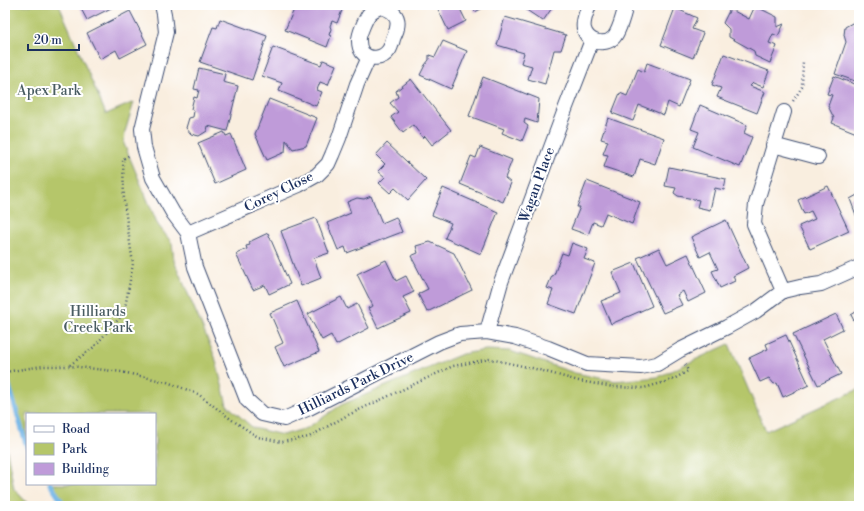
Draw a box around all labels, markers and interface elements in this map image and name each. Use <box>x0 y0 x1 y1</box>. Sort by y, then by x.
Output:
scale bar <box>28 26 79 52</box>
text: 20 m <box>34 33 62 48</box>
park label: Apex Park <box>16 82 82 100</box>
street label: Wagan Place <box>515 145 559 226</box>
street label: Corey Close <box>241 167 317 217</box>
park label: Hilliards Creek Park <box>63 303 133 337</box>
street label: Hilliards Park Drive <box>295 348 417 420</box>
legend <box>26 413 156 485</box>
text: Road <box>62 422 90 437</box>
text: Park <box>62 442 88 457</box>
text: Building <box>61 462 110 477</box>

